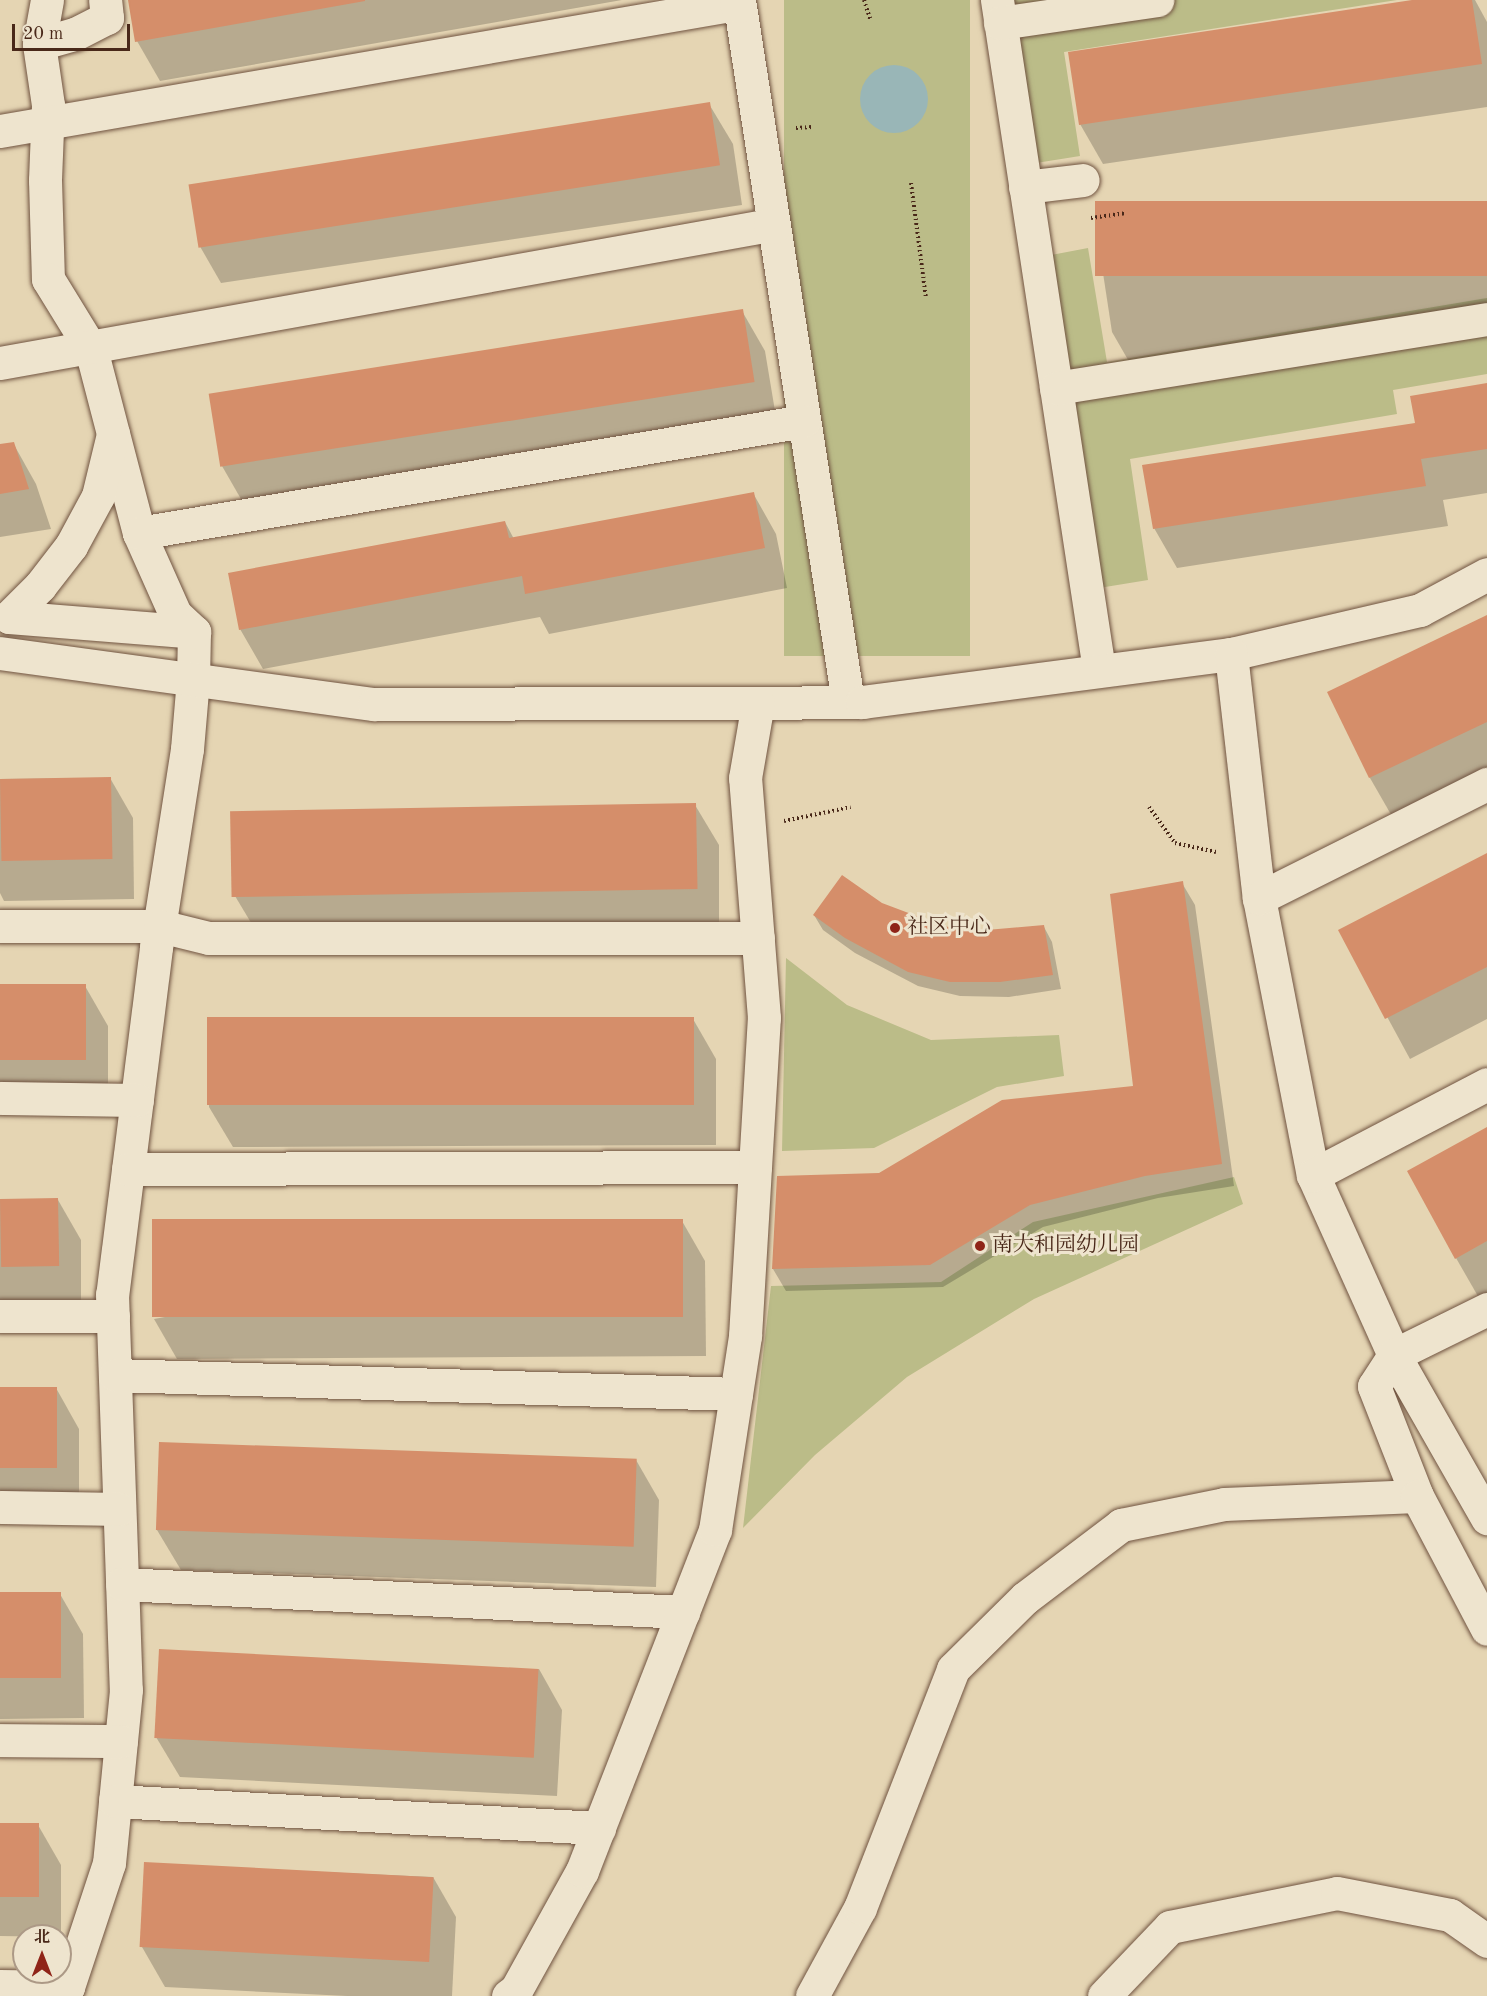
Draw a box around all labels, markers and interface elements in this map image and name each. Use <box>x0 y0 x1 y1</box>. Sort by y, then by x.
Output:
scale bar <box>15 12 134 50</box>
text: 20 m <box>23 25 63 43</box>
place label: 社区中心 <box>907 915 991 941</box>
marker: 社区中心 <box>888 921 902 935</box>
place label: 南大和园幼儿园 <box>992 1233 1139 1259</box>
marker: 南大和园幼儿园 <box>973 1239 987 1253</box>
north arrow <box>12 1924 72 1984</box>
text: 北 <box>34 1930 50 1946</box>

